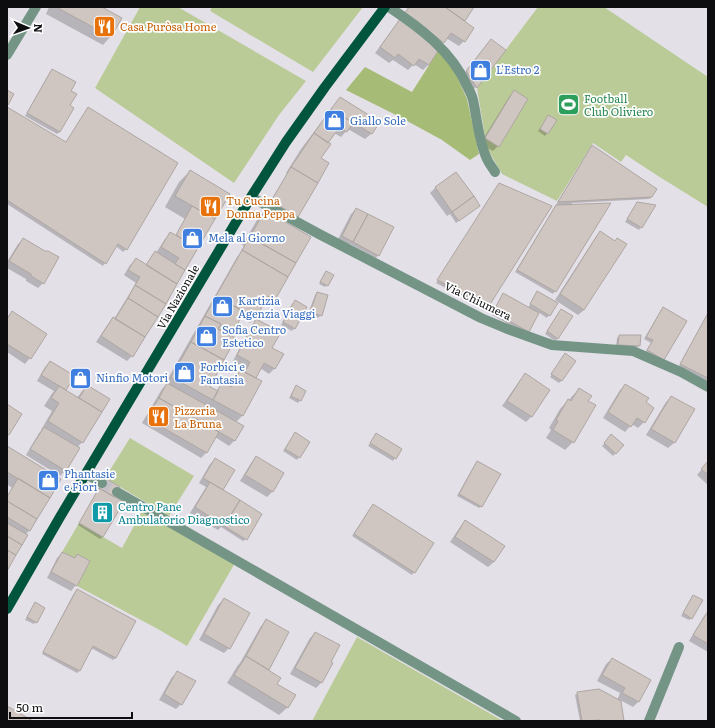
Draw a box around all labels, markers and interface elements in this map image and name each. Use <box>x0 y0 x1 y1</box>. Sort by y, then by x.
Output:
north arrow <box>8 8 48 48</box>
restaurant icon: Casa Puròsa Home <box>92 14 118 40</box>
place label: Casa Puròsa Home <box>120 18 217 34</box>
text: N <box>31 23 47 33</box>
shop icon: L'Estro 2 <box>467 57 493 83</box>
place label: L'Estro 2 <box>496 61 540 77</box>
place label: Football Club Oliviero <box>584 90 653 119</box>
sports icon: Football Club Oliviero <box>556 92 582 118</box>
shop icon: Giallo Sole <box>322 108 348 134</box>
place label: Giallo Sole <box>350 112 406 128</box>
place label: Tu Cucina Donna Peppa <box>226 192 295 221</box>
restaurant icon: Tu Cucina Donna Peppa <box>198 194 224 220</box>
shop icon: Mela al Giorno <box>180 225 206 251</box>
place label: Mela al Giorno <box>208 229 285 245</box>
street label: Via Nazionale <box>152 261 202 332</box>
street label: Via Chiumera <box>442 277 515 323</box>
place label: Kartizia Agenzia Viaggi <box>238 292 316 321</box>
shop icon: Kartizia Agenzia Viaggi <box>209 294 235 320</box>
place label: Sofia Centro Estetico <box>222 321 286 350</box>
shop icon: Sofia Centro Estetico <box>193 323 219 349</box>
place label: Forbici e Fantasia <box>200 358 245 387</box>
shop icon: Forbici e Fantasia <box>171 360 197 386</box>
shop icon: Ninfio Motori <box>68 365 94 391</box>
place label: Ninfio Motori <box>96 369 169 385</box>
place label: Pizzeria La Bruna <box>174 402 222 431</box>
restaurant icon: Pizzeria La Bruna <box>146 404 172 430</box>
place label: Phantasie e Fiori <box>64 465 115 494</box>
shop icon: Phantasie e Fiori <box>36 467 62 493</box>
place label: Centro Pane Ambulatorio Diagnostico <box>118 498 250 527</box>
building icon: Centro Pane Ambulatorio Diagnostico <box>89 500 115 526</box>
scale bar <box>10 694 132 720</box>
text: 50 m <box>16 698 43 716</box>

